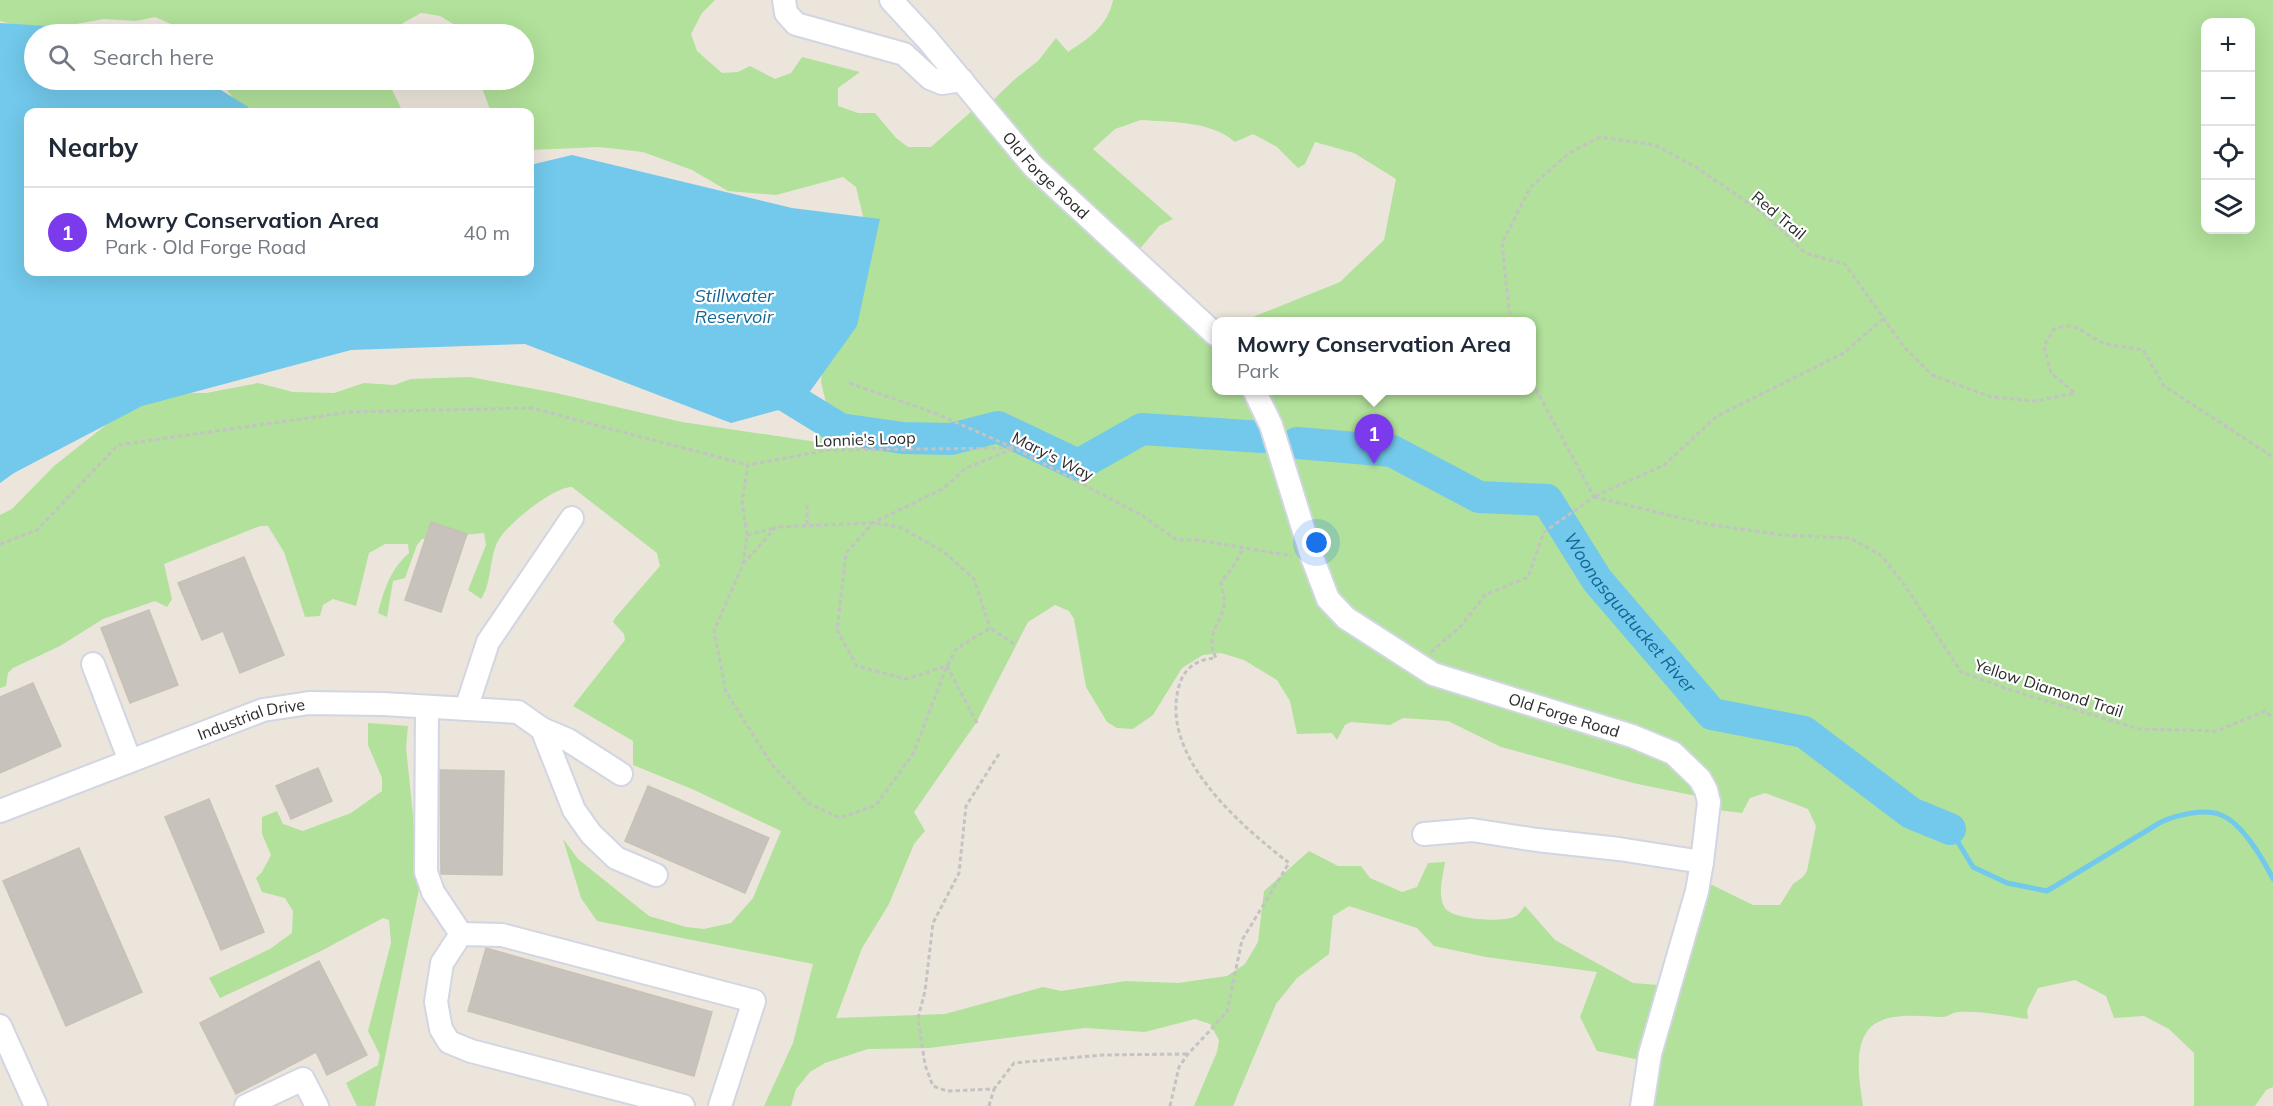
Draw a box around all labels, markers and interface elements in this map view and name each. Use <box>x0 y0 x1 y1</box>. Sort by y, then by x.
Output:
map controls <box>2201 18 2255 234</box>
button: + <box>2201 18 2255 72</box>
search box <box>24 24 534 90</box>
icon: search <box>45 41 78 74</box>
text: Search here <box>93 43 214 71</box>
button: − <box>2201 72 2255 126</box>
button: locate <box>2201 126 2255 180</box>
street label: Old Forge Road <box>998 127 1094 223</box>
text: Nearby <box>48 131 138 164</box>
button: layers <box>2201 180 2255 234</box>
street label: Red Trail <box>1748 187 1810 243</box>
text: Mowry Conservation Area <box>105 206 379 234</box>
text: 1 <box>62 220 74 245</box>
text: 40 m <box>463 220 510 245</box>
text: Park · Old Forge Road <box>105 234 306 259</box>
water label: Stillwater Reservoir <box>694 284 775 328</box>
popup <box>1212 317 1536 395</box>
text: Mowry Conservation Area <box>1237 330 1511 358</box>
text: Park <box>1237 358 1279 383</box>
pin: 1 <box>1354 414 1394 464</box>
street label: Lonnie's Loop <box>814 427 916 451</box>
street label: Mary's Way <box>1009 427 1097 485</box>
your location <box>1302 528 1331 557</box>
water label: Woonasquatucket River <box>1559 528 1702 699</box>
street label: Yellow Diamond Trail <box>1971 654 2126 721</box>
street label: Old Forge Road <box>1506 688 1622 742</box>
street label: Industrial Drive <box>194 694 306 744</box>

